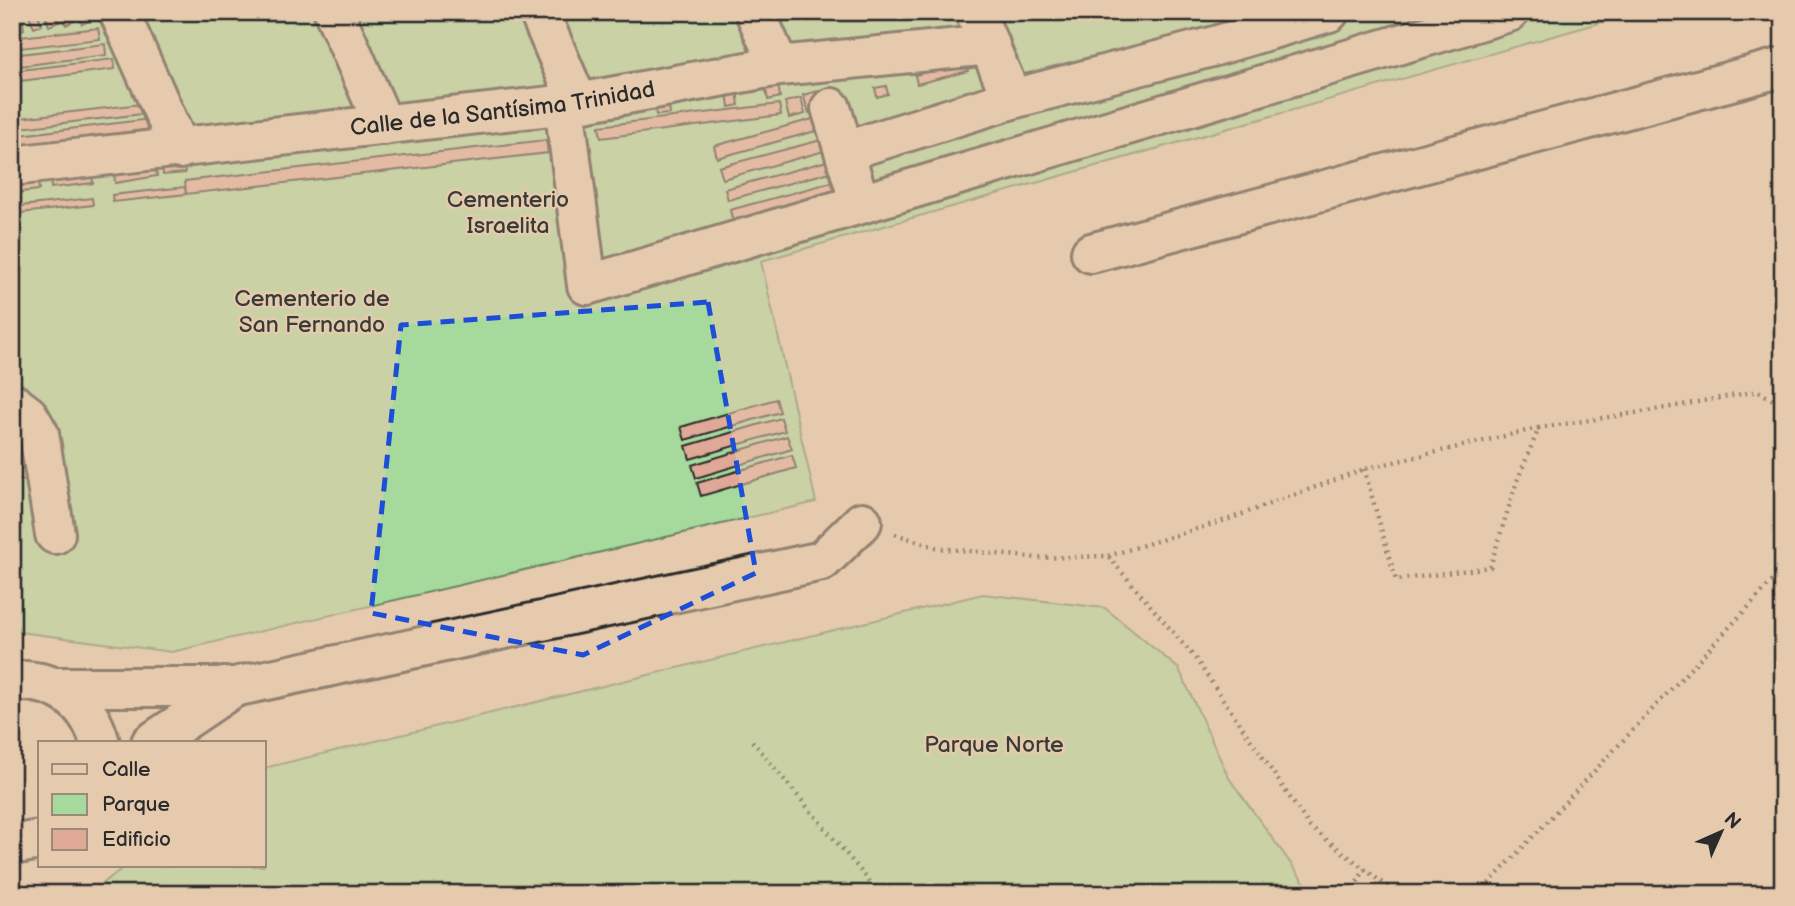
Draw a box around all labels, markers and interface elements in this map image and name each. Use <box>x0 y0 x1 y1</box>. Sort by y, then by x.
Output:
street label: Calle de la Santísima Trinidad <box>349 75 657 142</box>
park label: Cementerio Israelita <box>447 186 569 240</box>
park label: Cementerio de San Fernando <box>234 285 390 339</box>
park label: Parque Norte <box>924 731 1064 759</box>
legend <box>38 741 266 867</box>
text: Calle <box>102 757 151 782</box>
text: Parque <box>102 792 170 817</box>
north arrow <box>1686 797 1756 867</box>
text: N <box>1719 808 1745 834</box>
text: Edificio <box>102 827 171 852</box>

